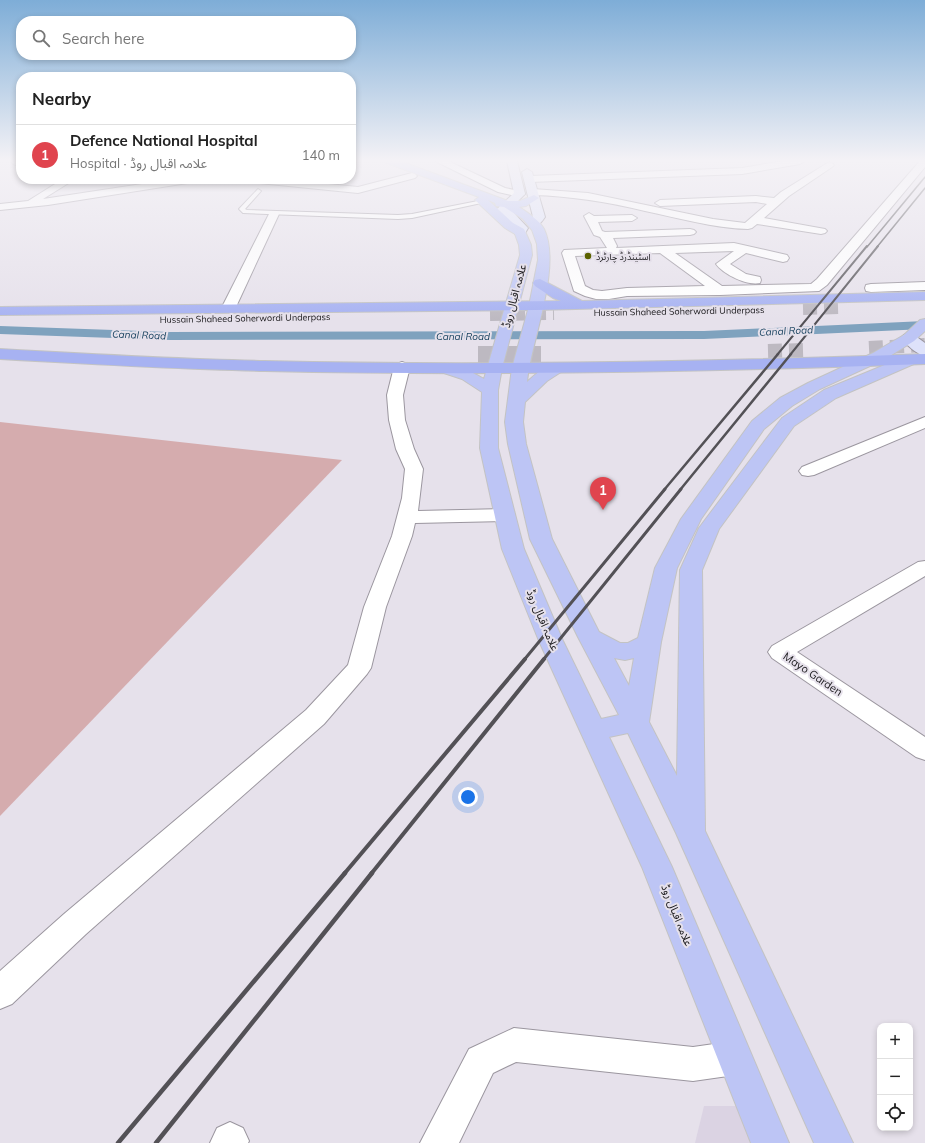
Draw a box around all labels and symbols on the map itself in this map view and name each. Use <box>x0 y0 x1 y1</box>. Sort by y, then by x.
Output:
marker: اسٹینڈرڈ چارٹرڈ <box>583 251 593 261</box>
place label: اسٹینڈرڈ چارٹرڈ <box>596 251 651 263</box>
street label: علامہ اقبال روڈ <box>499 262 529 329</box>
street label: Hussain Shaheed Soherwordi Underpass <box>593 304 765 318</box>
street label: Hussain Shaheed Soherwordi Underpass <box>159 311 331 325</box>
water label: Canal Road <box>759 323 813 339</box>
water label: Canal Road <box>112 328 166 342</box>
water label: Canal Road <box>436 330 490 343</box>
pin: 1 <box>590 477 616 510</box>
street label: علامہ اقبال روڈ <box>524 587 562 653</box>
street label: Mayo Garden <box>781 649 845 699</box>
your location <box>458 787 478 807</box>
street label: علامہ اقبال روڈ <box>658 882 696 948</box>

